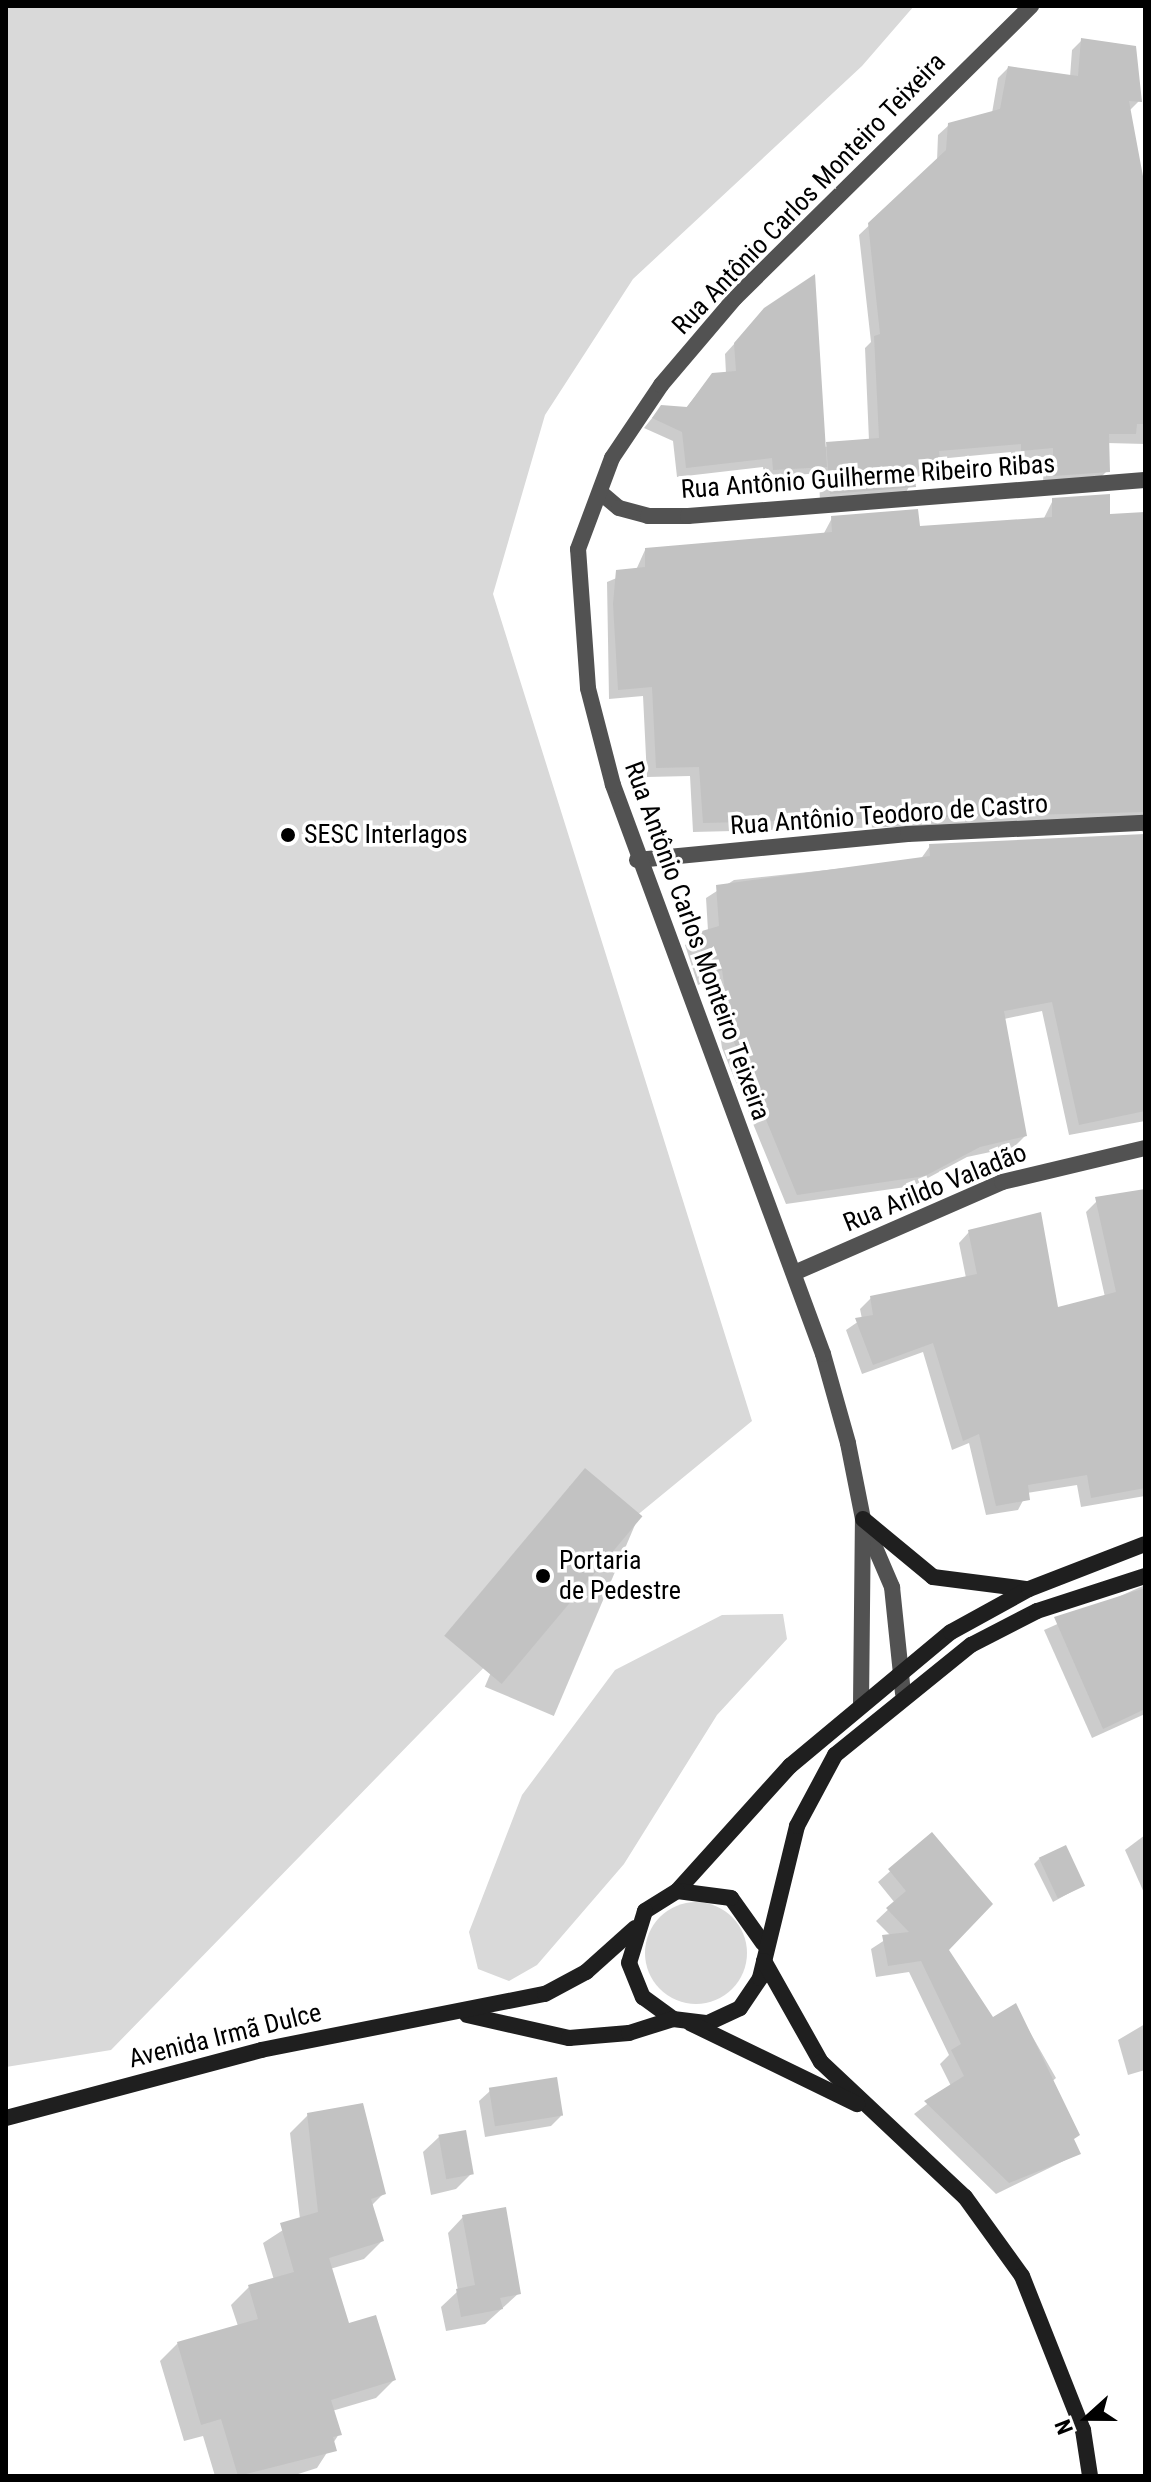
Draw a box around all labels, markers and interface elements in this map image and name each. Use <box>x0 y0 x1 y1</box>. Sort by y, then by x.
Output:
street label: Rua Antônio Carlos Monteiro Teixeira <box>666 47 952 341</box>
street label: Rua Antônio Guilherme Ribeiro Ribas <box>680 448 1056 506</box>
street label: Rua Antônio Carlos Monteiro Teixeira <box>617 757 777 1125</box>
street label: Rua Antônio Teodoro de Castro <box>729 788 1049 842</box>
place label: SESC Interlagos <box>304 819 468 851</box>
marker: SESC Interlagos <box>279 826 297 844</box>
street label: Rua Arildo Valadão <box>839 1137 1031 1239</box>
place label: Portaria de Pedestre <box>559 1545 681 1606</box>
marker: Portaria de Pedestre <box>534 1567 552 1585</box>
street label: Avenida Irmã Dulce <box>125 1997 325 2075</box>
north arrow <box>1047 2378 1127 2458</box>
text: N <box>1050 2416 1078 2438</box>

